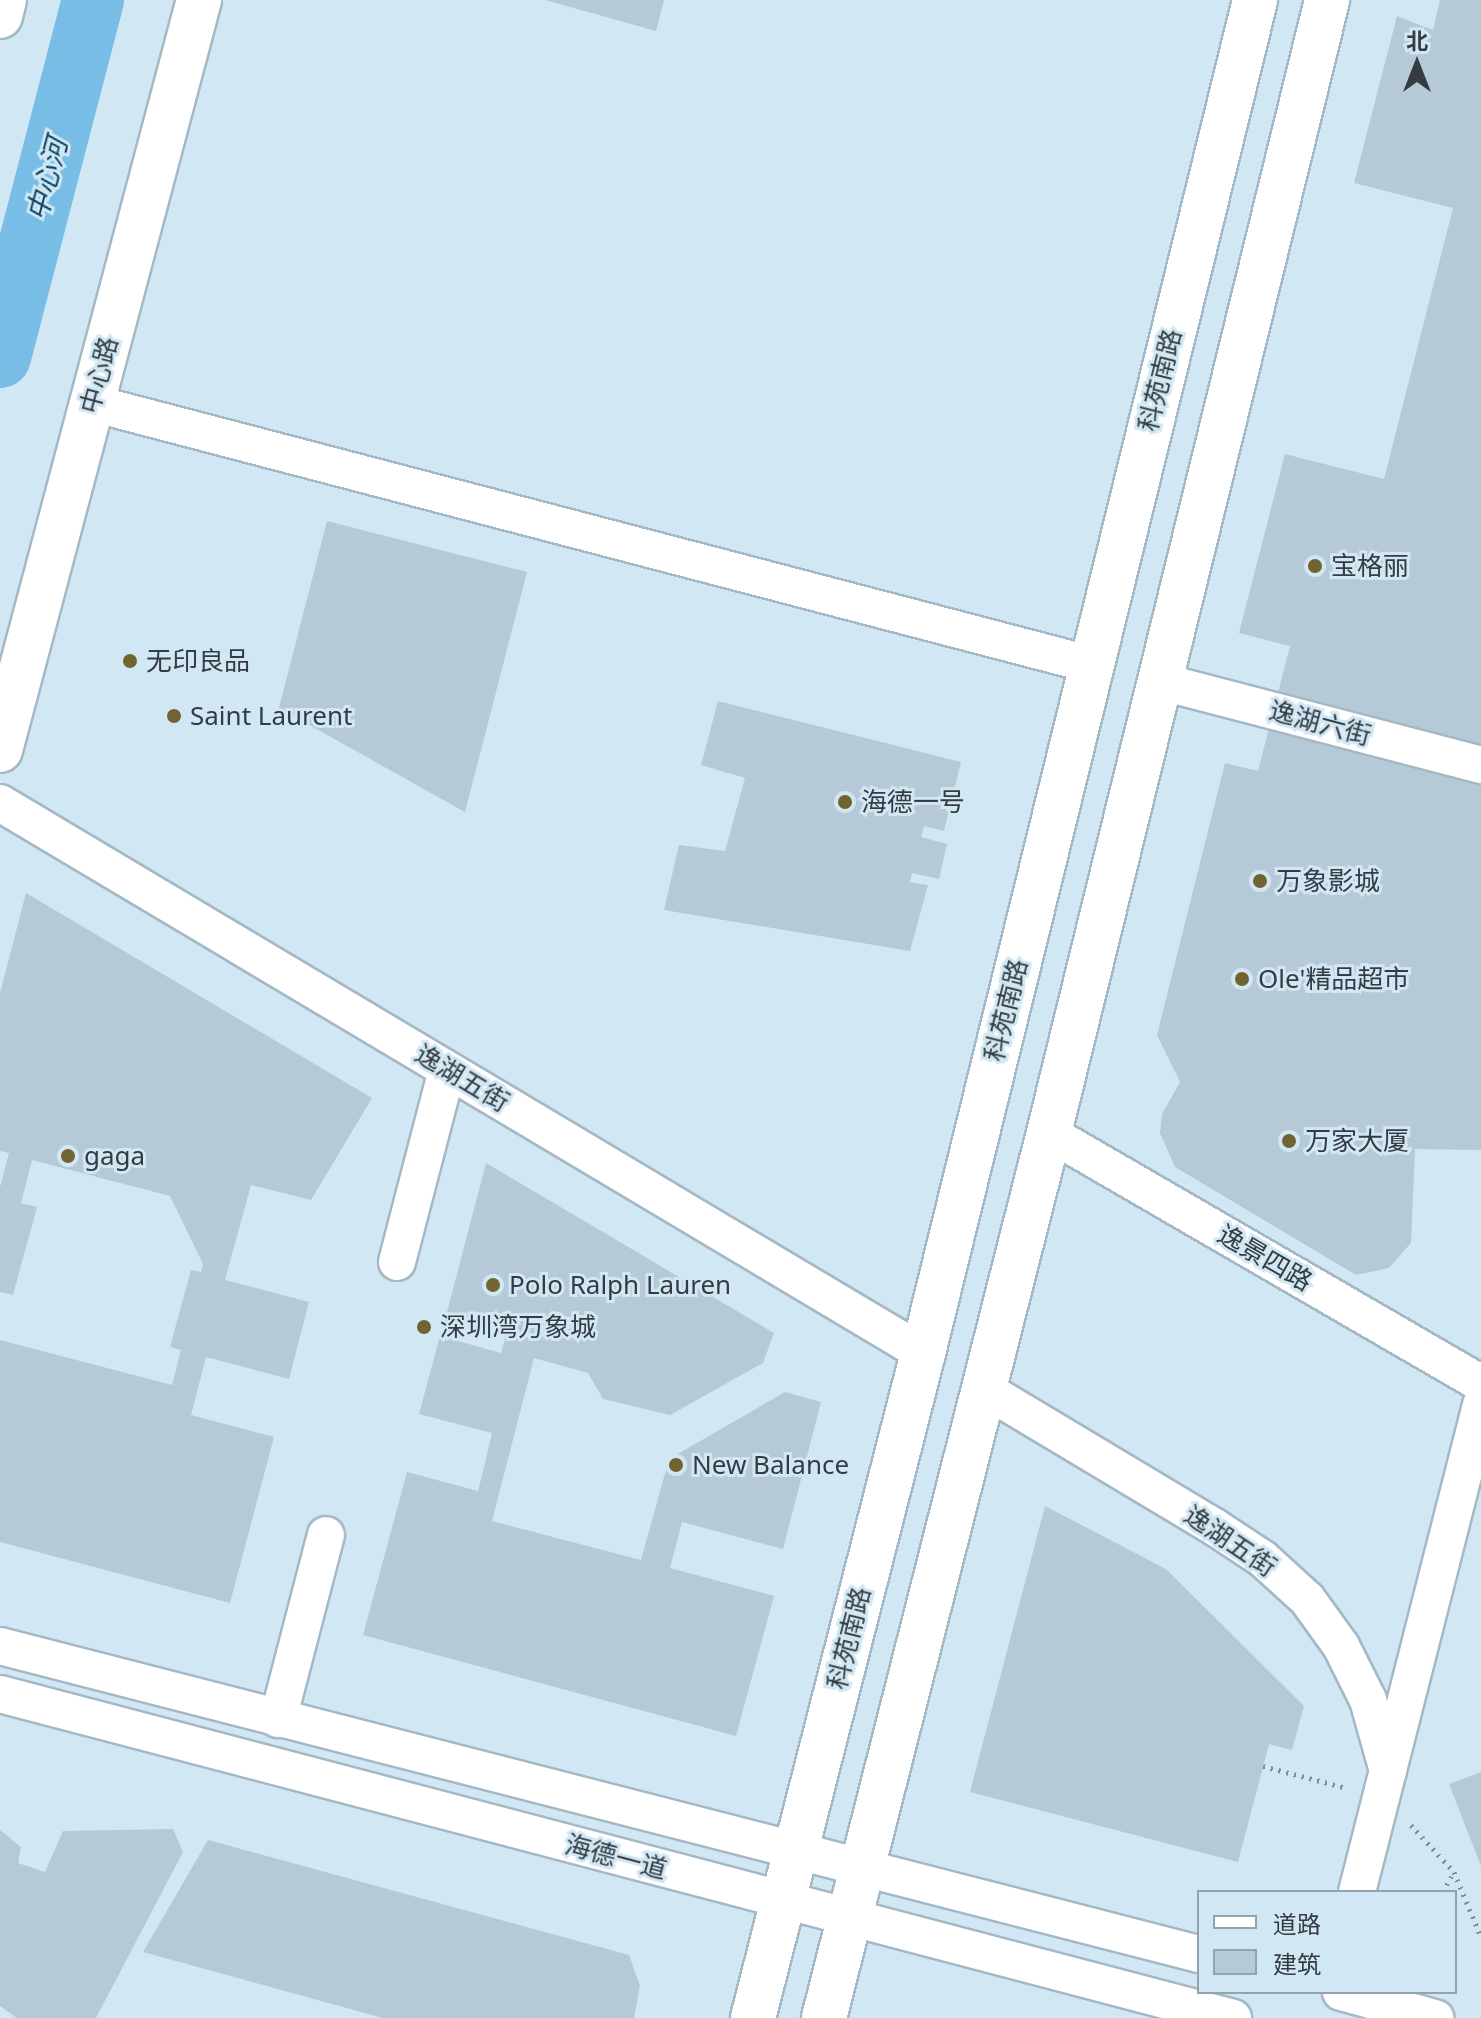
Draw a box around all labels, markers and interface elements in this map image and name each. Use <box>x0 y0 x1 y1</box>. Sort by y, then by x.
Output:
north arrow <box>1377 24 1457 104</box>
text: 北 <box>1406 25 1428 55</box>
water label: 中心河 <box>19 134 73 224</box>
street label: 科苑南路 <box>1132 326 1188 434</box>
street label: 中心路 <box>74 333 124 417</box>
place label: 宝格丽 <box>1331 550 1409 582</box>
marker: 宝格丽 <box>1306 557 1324 575</box>
place label: 无印良品 <box>146 645 250 677</box>
marker: 无印良品 <box>121 652 139 670</box>
street label: 逸湖六街 <box>1266 694 1374 752</box>
place label: Saint Laurent <box>190 700 352 732</box>
marker: Saint Laurent <box>165 707 183 725</box>
place label: 海德一号 <box>861 786 965 818</box>
marker: 海德一号 <box>836 793 854 811</box>
place label: 万象影城 <box>1276 865 1380 897</box>
marker: 万象影城 <box>1251 872 1269 890</box>
street label: 科苑南路 <box>978 956 1034 1064</box>
place label: Ole'精品超市 <box>1258 963 1409 995</box>
marker: Ole'精品超市 <box>1233 970 1251 988</box>
street label: 逸湖五街 <box>409 1038 515 1118</box>
place label: 万家大厦 <box>1305 1125 1409 1157</box>
marker: 万家大厦 <box>1280 1132 1298 1150</box>
place label: gaga <box>84 1140 145 1172</box>
marker: gaga <box>59 1147 77 1165</box>
street label: 逸景四路 <box>1212 1218 1318 1298</box>
place label: Polo Ralph Lauren <box>509 1269 731 1301</box>
marker: Polo Ralph Lauren <box>484 1276 502 1294</box>
place label: 深圳湾万象城 <box>440 1311 596 1343</box>
marker: 深圳湾万象城 <box>415 1318 433 1336</box>
place label: New Balance <box>692 1449 849 1481</box>
marker: New Balance <box>667 1456 685 1474</box>
street label: 逸湖五街 <box>1178 1499 1282 1583</box>
street label: 科苑南路 <box>821 1584 877 1692</box>
street label: 海德一道 <box>562 1828 670 1886</box>
legend <box>1197 1890 1457 1994</box>
text: 道路 <box>1273 1907 1321 1940</box>
text: 建筑 <box>1273 1947 1321 1980</box>

